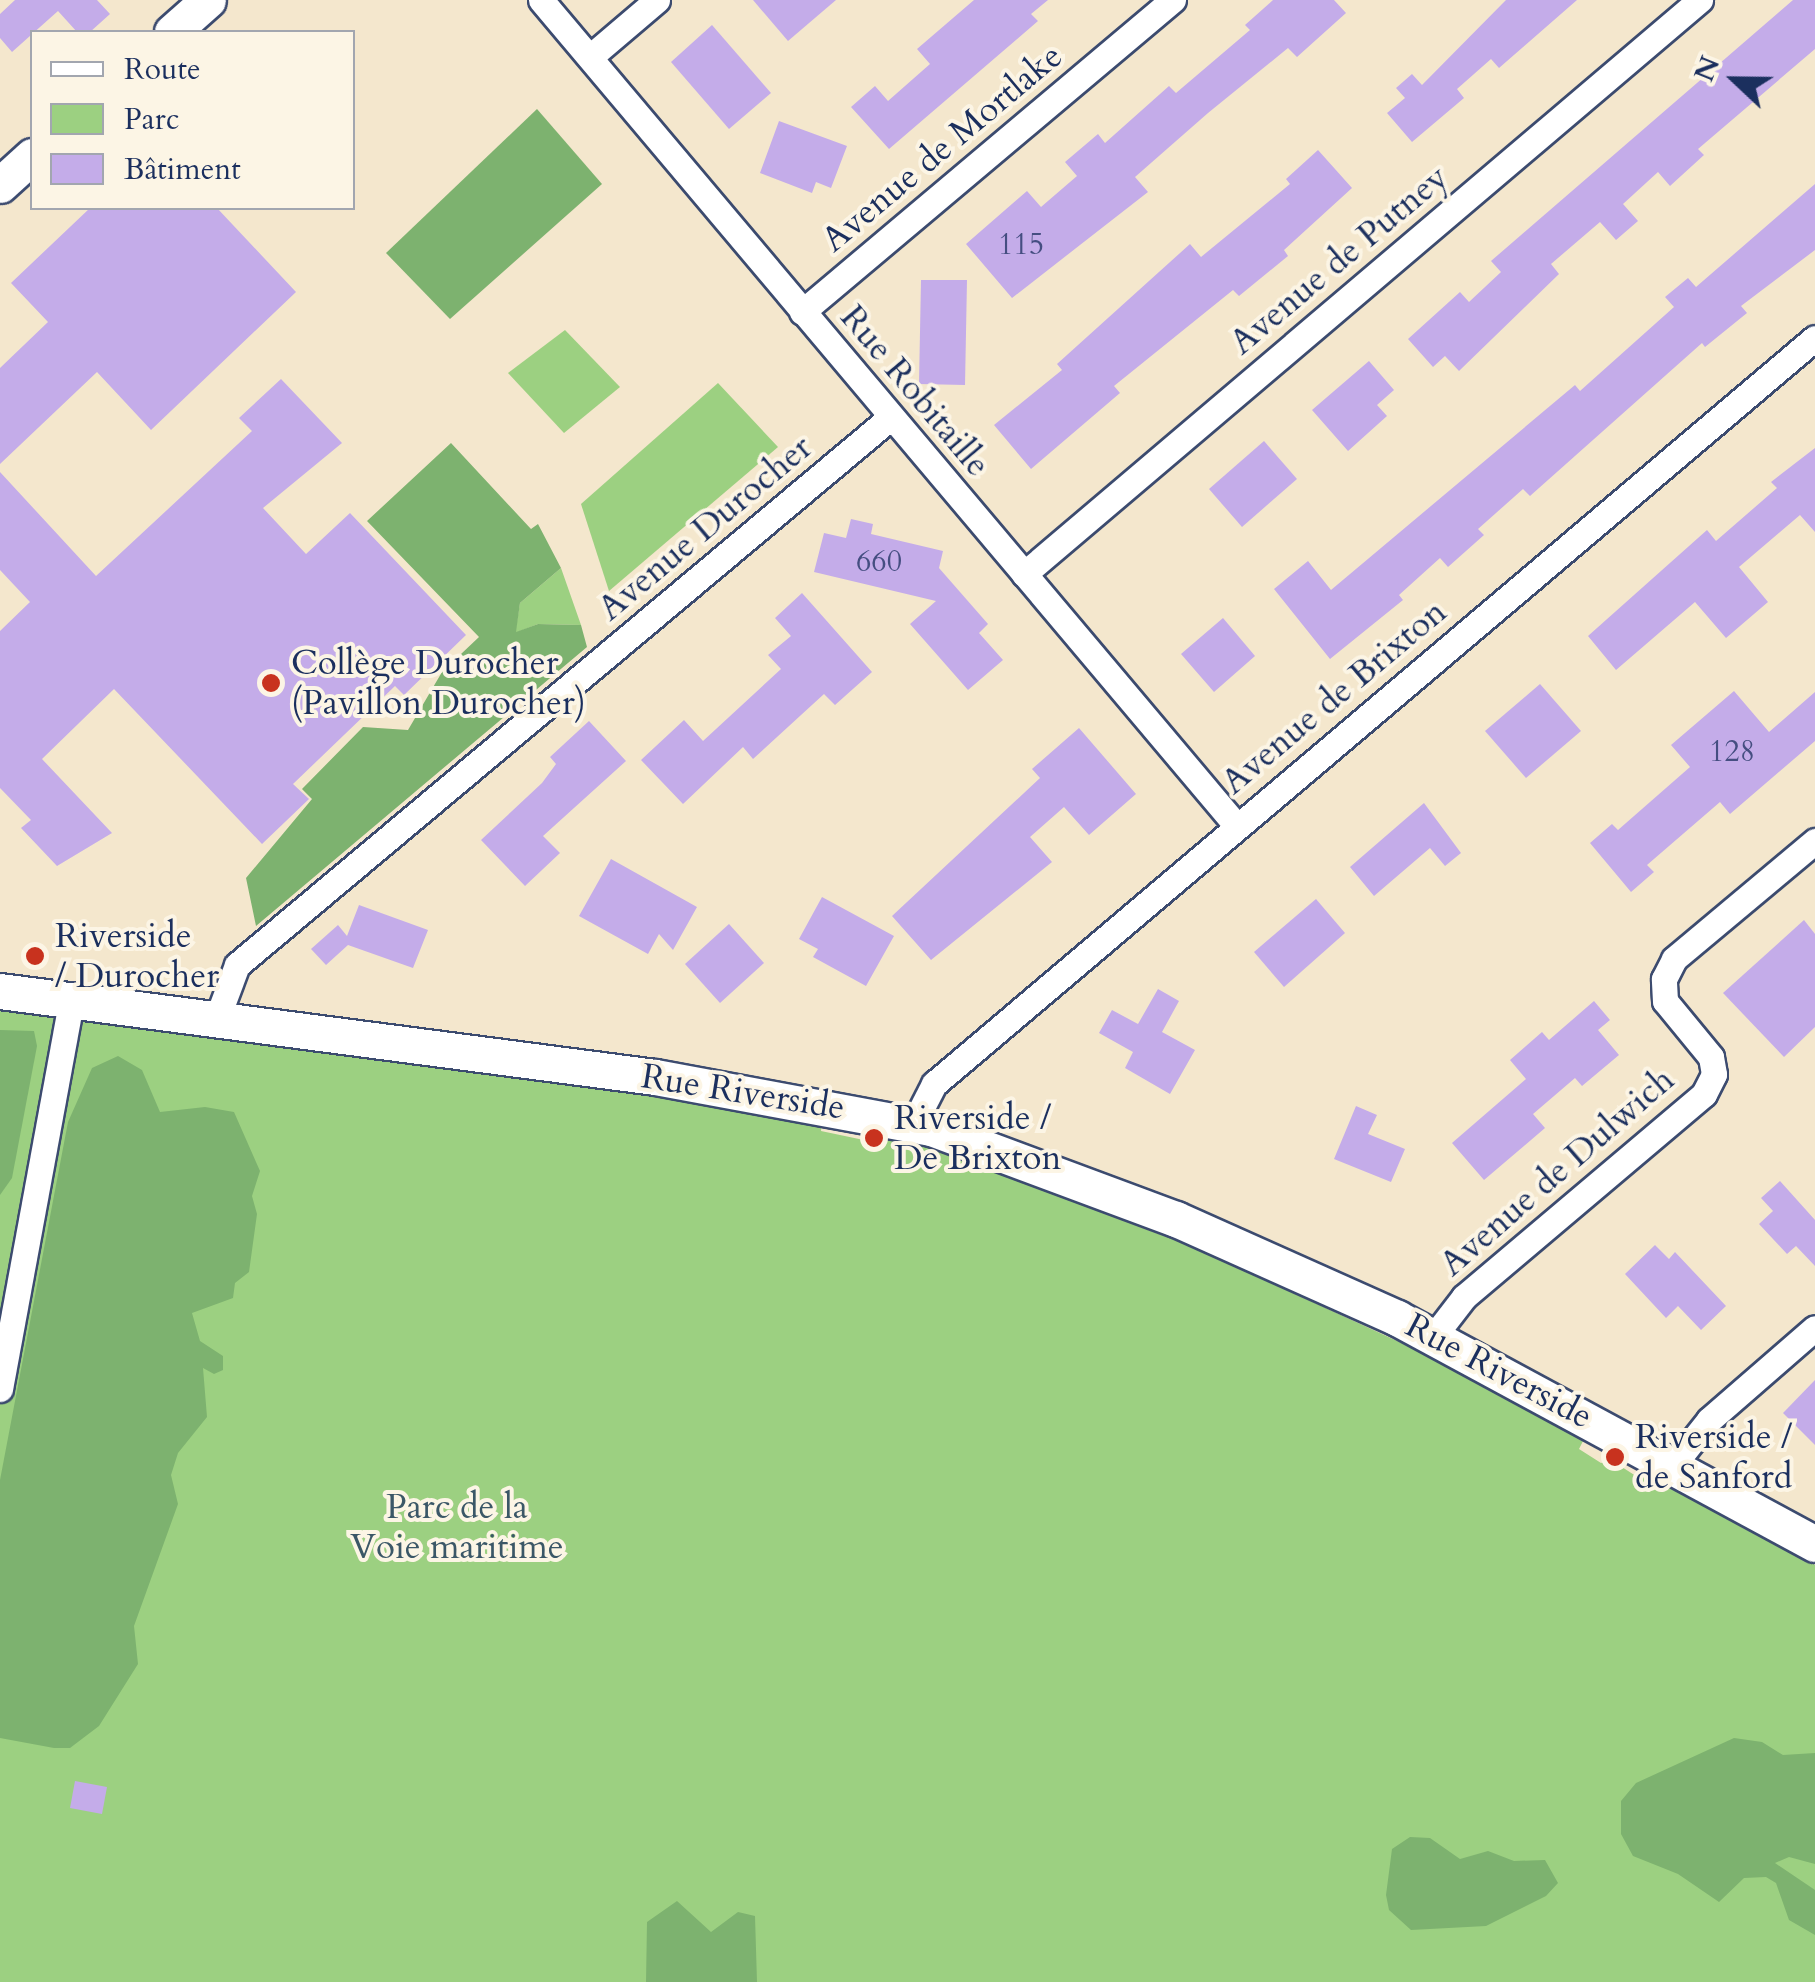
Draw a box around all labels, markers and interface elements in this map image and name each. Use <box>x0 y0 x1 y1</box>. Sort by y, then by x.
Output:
legend <box>30 30 355 210</box>
north arrow <box>1685 30 1785 130</box>
street label: Avenue de Mortlake <box>813 35 1071 261</box>
text: Route <box>124 49 201 90</box>
text: N <box>1685 50 1729 87</box>
text: Parc <box>124 99 179 140</box>
text: Bâtiment <box>124 149 241 190</box>
street label: Avenue de Putney <box>1221 156 1457 364</box>
house number: 115 <box>998 227 1044 263</box>
street label: Rue Robitaille <box>831 297 999 485</box>
street label: Avenue Durocher <box>590 426 820 630</box>
house number: 660 <box>856 544 902 580</box>
street label: Avenue de Brixton <box>1213 591 1455 803</box>
place label: Collège Durocher (Pavillon Durocher) <box>291 642 586 724</box>
marker: Collège Durocher (Pavillon Durocher) <box>260 672 282 694</box>
house number: 128 <box>1709 734 1755 770</box>
place label: Riverside / Durocher <box>55 915 219 997</box>
marker: Riverside / Durocher <box>24 945 46 967</box>
street label: Rue Riverside <box>638 1055 848 1129</box>
street label: Avenue de Dulwich <box>1431 1059 1683 1285</box>
place label: Riverside / De Brixton <box>894 1097 1061 1179</box>
marker: Riverside / De Brixton <box>863 1127 885 1149</box>
street label: Rue Riverside <box>1399 1304 1599 1438</box>
place label: Riverside / de Sanford <box>1635 1416 1792 1498</box>
marker: Riverside / de Sanford <box>1604 1446 1626 1468</box>
park label: Parc de la Voie maritime <box>350 1486 564 1568</box>

